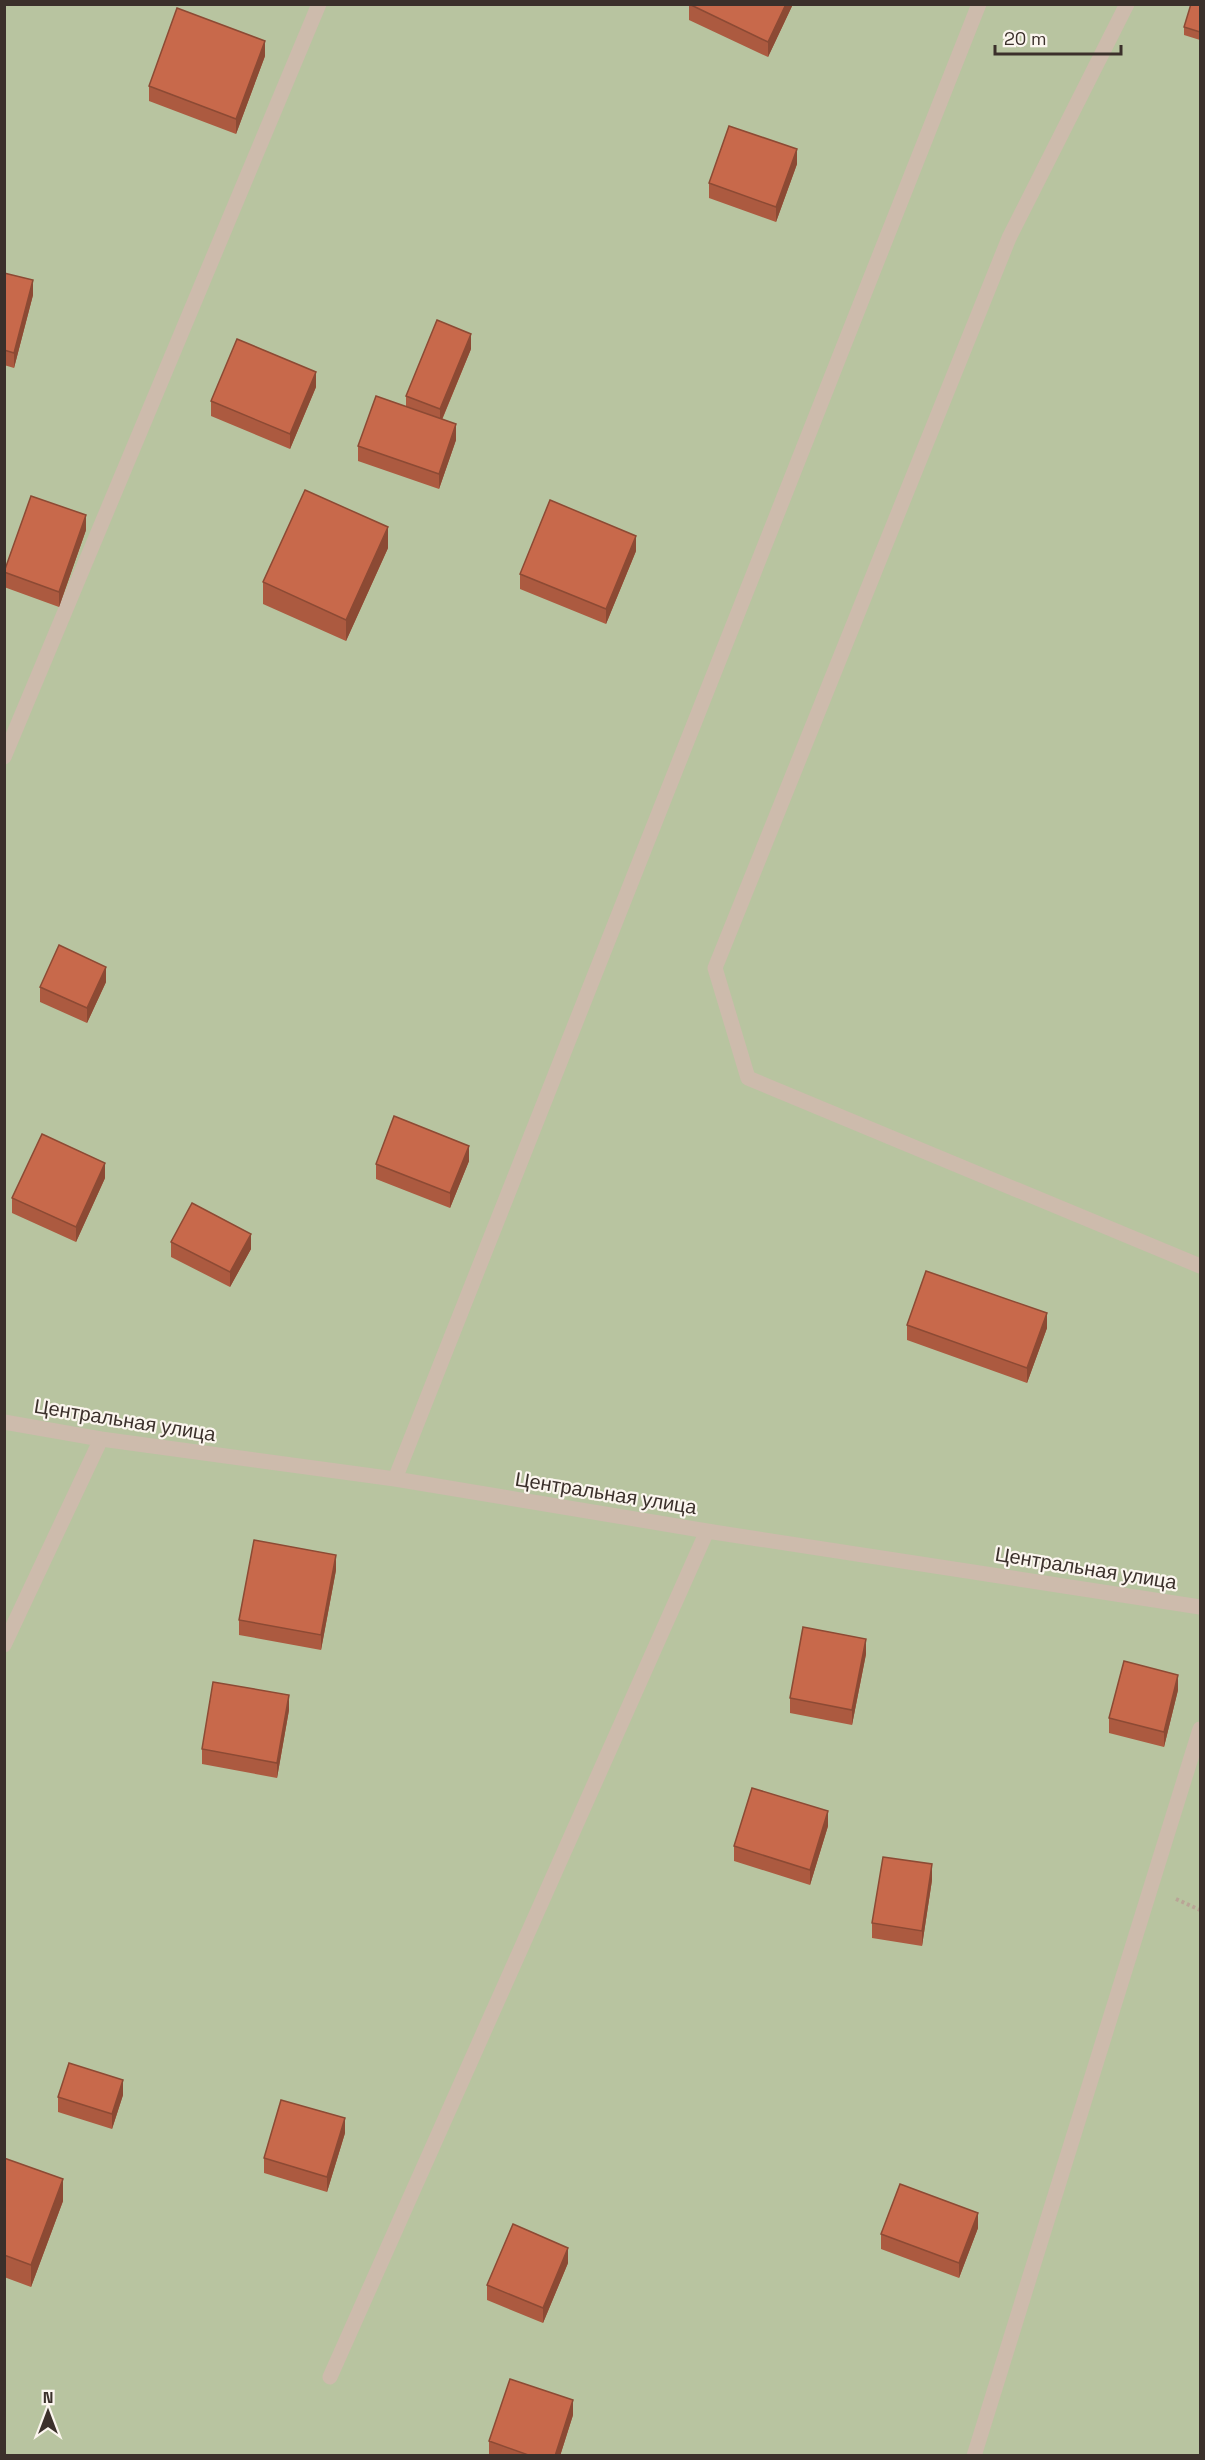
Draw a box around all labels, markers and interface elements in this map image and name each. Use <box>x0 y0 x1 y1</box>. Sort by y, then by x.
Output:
scale bar <box>995 18 1121 56</box>
text: 20 m <box>1004 27 1047 50</box>
street label: Центральная улица <box>32 1393 219 1447</box>
street label: Центральная улица <box>513 1466 700 1520</box>
street label: Центральная улица <box>993 1541 1180 1595</box>
north arrow <box>18 2382 78 2442</box>
text: N <box>43 2387 53 2408</box>

